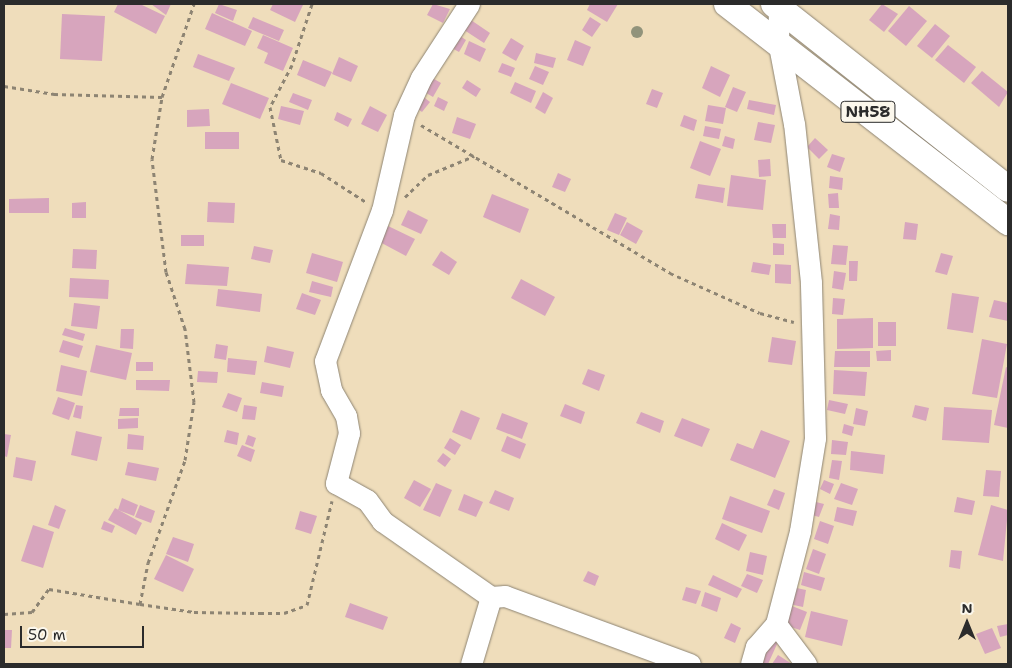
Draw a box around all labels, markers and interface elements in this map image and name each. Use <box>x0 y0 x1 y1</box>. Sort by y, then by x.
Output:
road number: NH58 <box>839 98 897 125</box>
north arrow <box>942 598 992 648</box>
text: N <box>961 599 973 617</box>
scale bar <box>22 616 146 648</box>
text: 50 m <box>28 625 66 645</box>

